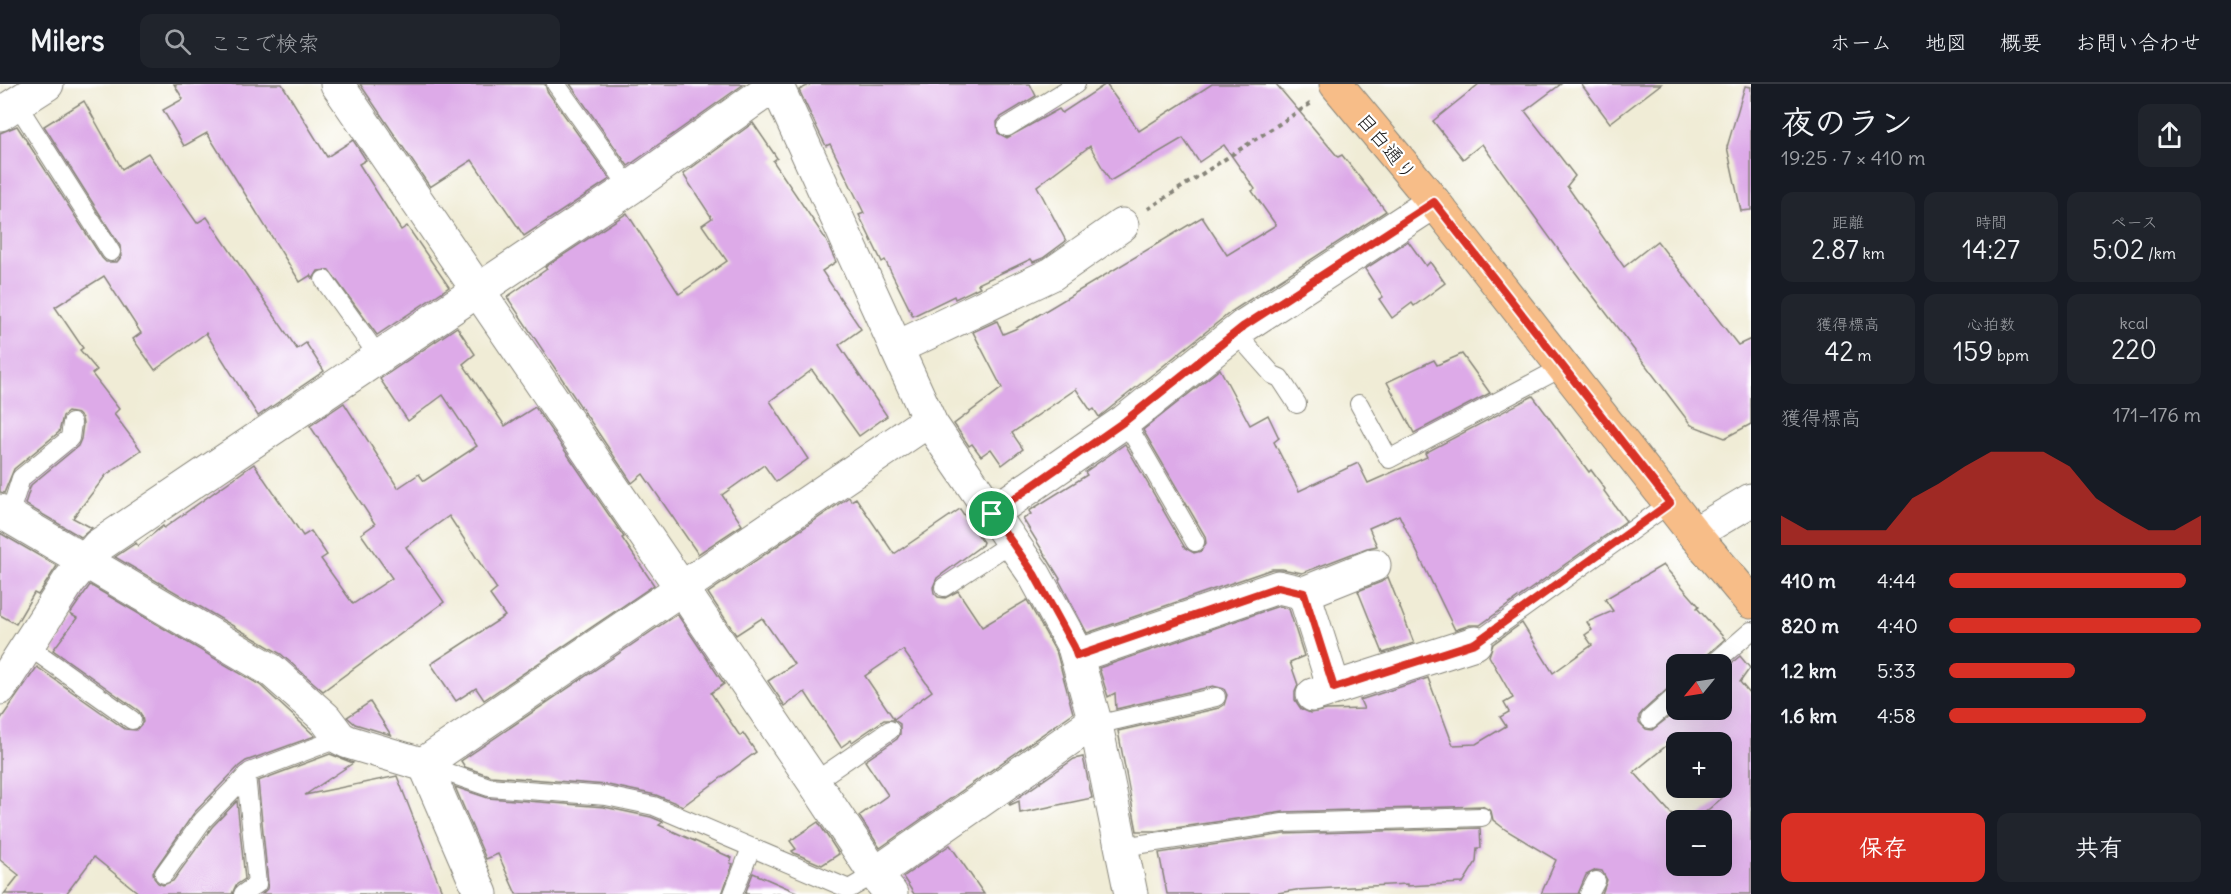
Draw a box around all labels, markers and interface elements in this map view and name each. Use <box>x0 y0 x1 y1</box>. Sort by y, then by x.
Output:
search box <box>140 14 560 68</box>
text: Milers <box>30 23 104 59</box>
icon: search <box>161 25 194 58</box>
text: ここで検索 <box>209 29 319 57</box>
text: ホーム <box>1830 29 1892 56</box>
text: 地図 <box>1925 29 1967 56</box>
text: 概要 <box>2000 29 2042 56</box>
text: お問い合わせ <box>2075 29 2201 56</box>
text: 夜のラン <box>1781 101 1913 143</box>
button: share <box>2138 104 2201 167</box>
street label: 目白通り <box>1352 107 1422 185</box>
text: 19:25 · 7 × 410 m <box>1781 145 1926 170</box>
text: 距離 <box>1832 212 1864 232</box>
text: 時間 <box>1975 212 2007 232</box>
text: ペース <box>2110 212 2158 232</box>
text: 2.87 <box>1811 233 1859 266</box>
text: 14:27 <box>1962 233 2020 266</box>
text: 5:02 <box>2092 233 2144 266</box>
text: km <box>1859 243 1885 263</box>
text: /km <box>2144 243 2176 263</box>
text: kcal <box>2120 313 2148 333</box>
text: 獲得標高 <box>1816 314 1880 334</box>
text: 心拍数 <box>1967 314 2015 334</box>
text: 220 <box>2111 333 2157 366</box>
text: 42 <box>1824 335 1854 368</box>
text: 159 <box>1953 335 1993 368</box>
text: m <box>1854 345 1872 365</box>
text: bpm <box>1993 345 2029 365</box>
text: 171–176 m <box>2113 402 2201 427</box>
text: 獲得標高 <box>1781 405 1861 430</box>
pin <box>966 488 1017 539</box>
icon: arrive <box>975 497 1008 530</box>
text: 410 m <box>1781 568 1836 593</box>
text: 4:44 <box>1877 568 1916 593</box>
text: 820 m <box>1781 613 1839 638</box>
text: 4:40 <box>1877 613 1918 638</box>
north arrow <box>1666 654 1732 720</box>
map controls <box>1666 654 1732 876</box>
text: 1.2 km <box>1781 658 1837 683</box>
text: 5:33 <box>1877 658 1916 683</box>
text: 1.6 km <box>1781 703 1837 728</box>
text: 4:58 <box>1877 703 1916 728</box>
button: + <box>1666 732 1732 798</box>
button: − <box>1666 810 1732 876</box>
button: 保存 <box>1781 813 1985 882</box>
button: 共有 <box>1997 813 2201 882</box>

